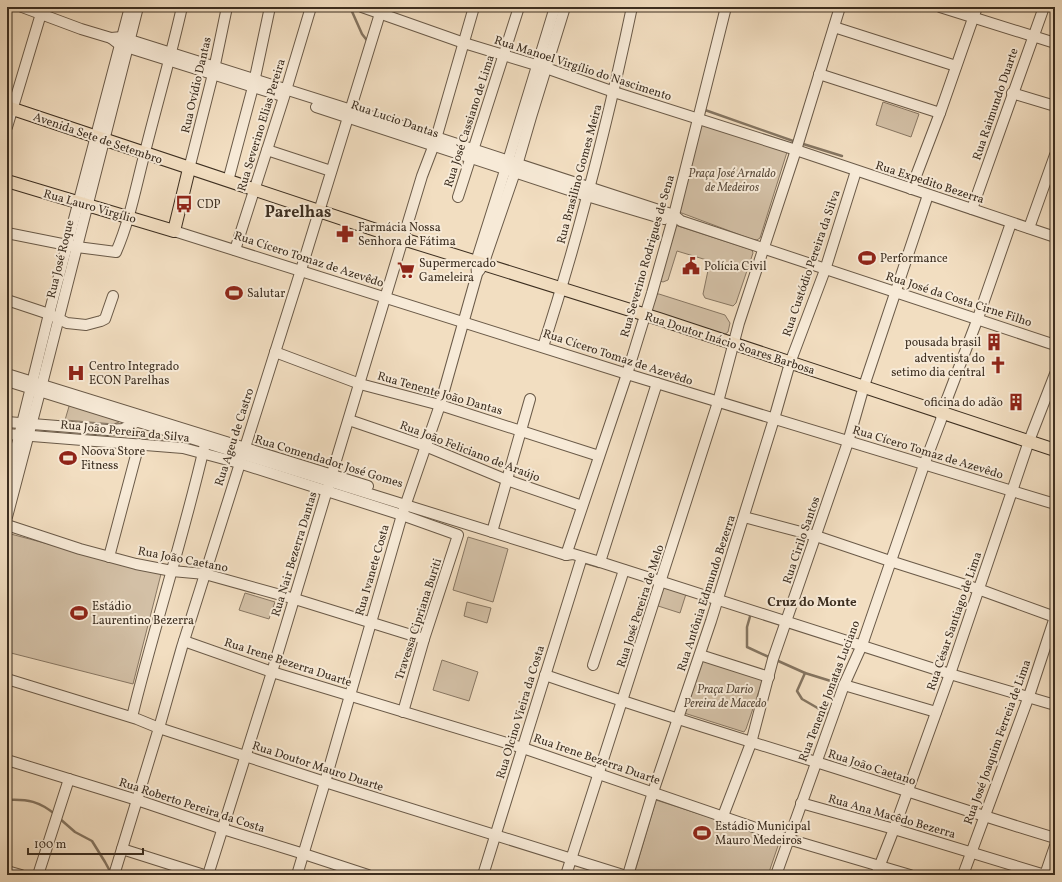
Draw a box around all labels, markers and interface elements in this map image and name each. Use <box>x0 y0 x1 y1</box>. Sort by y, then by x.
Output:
street label: Rua Manoel Virgílio do Nascimento <box>492 33 674 105</box>
street label: Rua Ovídio Dantas <box>178 35 216 135</box>
street label: Rua Raimundo Duarte <box>969 46 1023 163</box>
street label: Rua José Cassiano de Lima <box>441 53 499 190</box>
street label: Rua Severino Elias Pereira <box>234 57 290 193</box>
street label: Rua Lucio Dantas <box>349 97 441 142</box>
street label: Rua Brasilino Gomes Meira <box>554 103 606 246</box>
street label: Avenida Sete de Setembro <box>31 109 164 169</box>
street label: Rua Expedito Bezerra <box>873 158 986 208</box>
park label: Praça José Arnaldo de Medeiros <box>688 166 776 196</box>
street label: Rua Severino Rodrigues de Sena <box>617 173 679 339</box>
street label: Rua Lauro Virgílio <box>41 186 138 228</box>
street label: Rua Custódio Pereira da Silva <box>779 188 845 339</box>
bus stop icon: CDP <box>174 194 194 214</box>
place label: CDP <box>197 197 221 213</box>
district label: Parelhas <box>265 202 331 224</box>
street label: Rua José Roque <box>43 218 79 300</box>
place label: Farmácia Nossa Senhora de Fátima <box>358 220 456 250</box>
pharmacy icon: Farmácia Nossa Senhora de Fátima <box>335 224 355 244</box>
street label: Rua Cícero Tomaz de Azevêdo <box>232 228 386 292</box>
sports icon: Performance <box>857 248 877 268</box>
place label: Performance <box>880 251 948 267</box>
place label: Supermercado Gameleira <box>419 256 496 286</box>
public building icon: Polícia Civil <box>681 256 701 276</box>
place label: Polícia Civil <box>704 259 767 275</box>
supermarket icon: Supermercado Gameleira <box>396 260 416 280</box>
street label: Rua José da Costa Cirne Filho <box>884 269 1034 331</box>
sports icon: Salutar <box>224 283 244 303</box>
place label: Salutar <box>247 286 285 302</box>
street label: Rua Doutor Inácio Soares Barbosa <box>643 309 817 379</box>
street label: Rua Cícero Tomaz de Azevêdo <box>541 326 695 390</box>
building icon: pousada brasil <box>984 332 1004 352</box>
place label: pousada brasil <box>905 335 981 351</box>
place label: adventista do setimo dia central <box>891 351 985 381</box>
church icon: adventista do setimo dia central <box>988 355 1008 375</box>
place label: Centro Integrado ECON Parelhas <box>89 359 179 389</box>
hospital icon: Centro Integrado ECON Parelhas <box>66 363 86 383</box>
street label: Rua Tenente João Dantas <box>375 368 504 419</box>
street label: Rua Ageu de Castro <box>212 386 258 488</box>
building icon: oficina do adão <box>1006 392 1026 412</box>
place label: oficina do adão <box>924 395 1003 411</box>
street label: Rua João Pereira da Silva <box>59 417 190 447</box>
street label: Rua João Feliciano de Araújo <box>397 418 542 486</box>
street label: Rua Cícero Tomaz de Azevêdo <box>850 422 1005 484</box>
street label: Rua Comendador José Gomes <box>252 432 405 492</box>
place label: Noova Store Fitness <box>81 444 145 474</box>
sports icon: Noova Store Fitness <box>58 448 78 468</box>
street label: Rua Nair Bezerra Dantas <box>268 490 322 619</box>
street label: Rua Cirilo Santos <box>780 495 824 586</box>
street label: Rua Antônia Edmundo Bezerra <box>674 513 740 674</box>
street label: Rua Ivanete Costa <box>352 523 394 618</box>
street label: Rua João Caetano <box>136 543 229 577</box>
street label: Rua José Pereira de Melo <box>613 543 668 670</box>
street label: Rua César Santiago de Lima <box>924 550 986 693</box>
street label: Travessa Cipriana Buriti <box>392 556 446 682</box>
district label: Cruz do Monte <box>767 594 857 612</box>
place label: Estádio Laurentino Bezerra <box>92 599 194 629</box>
sports icon: Estádio Laurentino Bezerra <box>69 603 89 623</box>
street label: Rua Tenente Jonatas Luciano <box>796 618 864 764</box>
street label: Rua Irene Bezerra Duarte <box>222 635 354 691</box>
street label: Rua Olcino Vieira da Costa <box>493 644 549 781</box>
street label: Rua José Joaquim Ferreia de Lima <box>961 658 1035 827</box>
park label: Praça Dario Pereira de Macedo <box>684 682 767 712</box>
street label: Rua Irene Bezerra Duarte <box>531 731 663 789</box>
street label: Rua Doutor Mauro Duarte <box>250 738 386 796</box>
street label: Rua João Caetano <box>826 746 918 790</box>
street label: Rua Roberto Pereira da Costa <box>117 775 267 837</box>
street label: Rua Ana Macêdo Bezerra <box>826 791 957 843</box>
place label: Estádio Municipal Mauro Medeiros <box>715 819 811 849</box>
sports icon: Estádio Municipal Mauro Medeiros <box>692 823 712 843</box>
scale bar <box>28 830 143 856</box>
text: 100 m <box>34 837 67 853</box>

